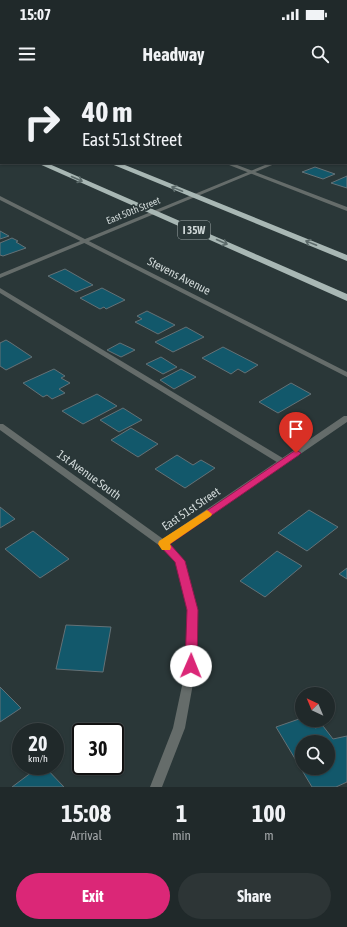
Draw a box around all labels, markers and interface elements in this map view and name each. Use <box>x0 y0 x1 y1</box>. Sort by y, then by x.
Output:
text: 15:07 <box>20 6 51 23</box>
icon: menu <box>16 43 38 65</box>
icon: search <box>309 43 331 65</box>
text: Headway <box>143 44 204 65</box>
icon: right <box>16 96 68 148</box>
text: 40 m <box>82 96 132 128</box>
text: East 51st Street <box>82 129 182 150</box>
one-way arrow <box>70 175 82 183</box>
one-way arrow <box>172 185 184 193</box>
street label: East 50th Street <box>105 195 162 226</box>
road number: I 35W <box>178 221 210 239</box>
one-way arrow <box>215 239 227 246</box>
one-way arrow <box>305 239 317 247</box>
street label: Stevens Avenue <box>145 254 213 298</box>
pin <box>279 412 313 453</box>
icon: arrive <box>285 418 307 440</box>
street label: 1st Avenue South <box>54 447 124 503</box>
street label: East 51st Street <box>159 484 223 534</box>
position arrow <box>170 645 212 687</box>
north arrow <box>295 687 335 727</box>
map controls <box>295 687 335 775</box>
speed limit sign: 30 <box>72 723 124 775</box>
text: 20 <box>29 732 47 755</box>
button: search <box>295 735 335 775</box>
text: km/h <box>28 753 48 764</box>
text: 15:08 <box>61 800 111 827</box>
text: 1 <box>176 800 187 827</box>
text: 100 <box>252 800 286 827</box>
text: Arrival <box>70 828 102 843</box>
text: min <box>172 828 191 843</box>
text: m <box>264 828 274 843</box>
button: Exit <box>16 873 170 919</box>
button: Share <box>178 873 331 919</box>

